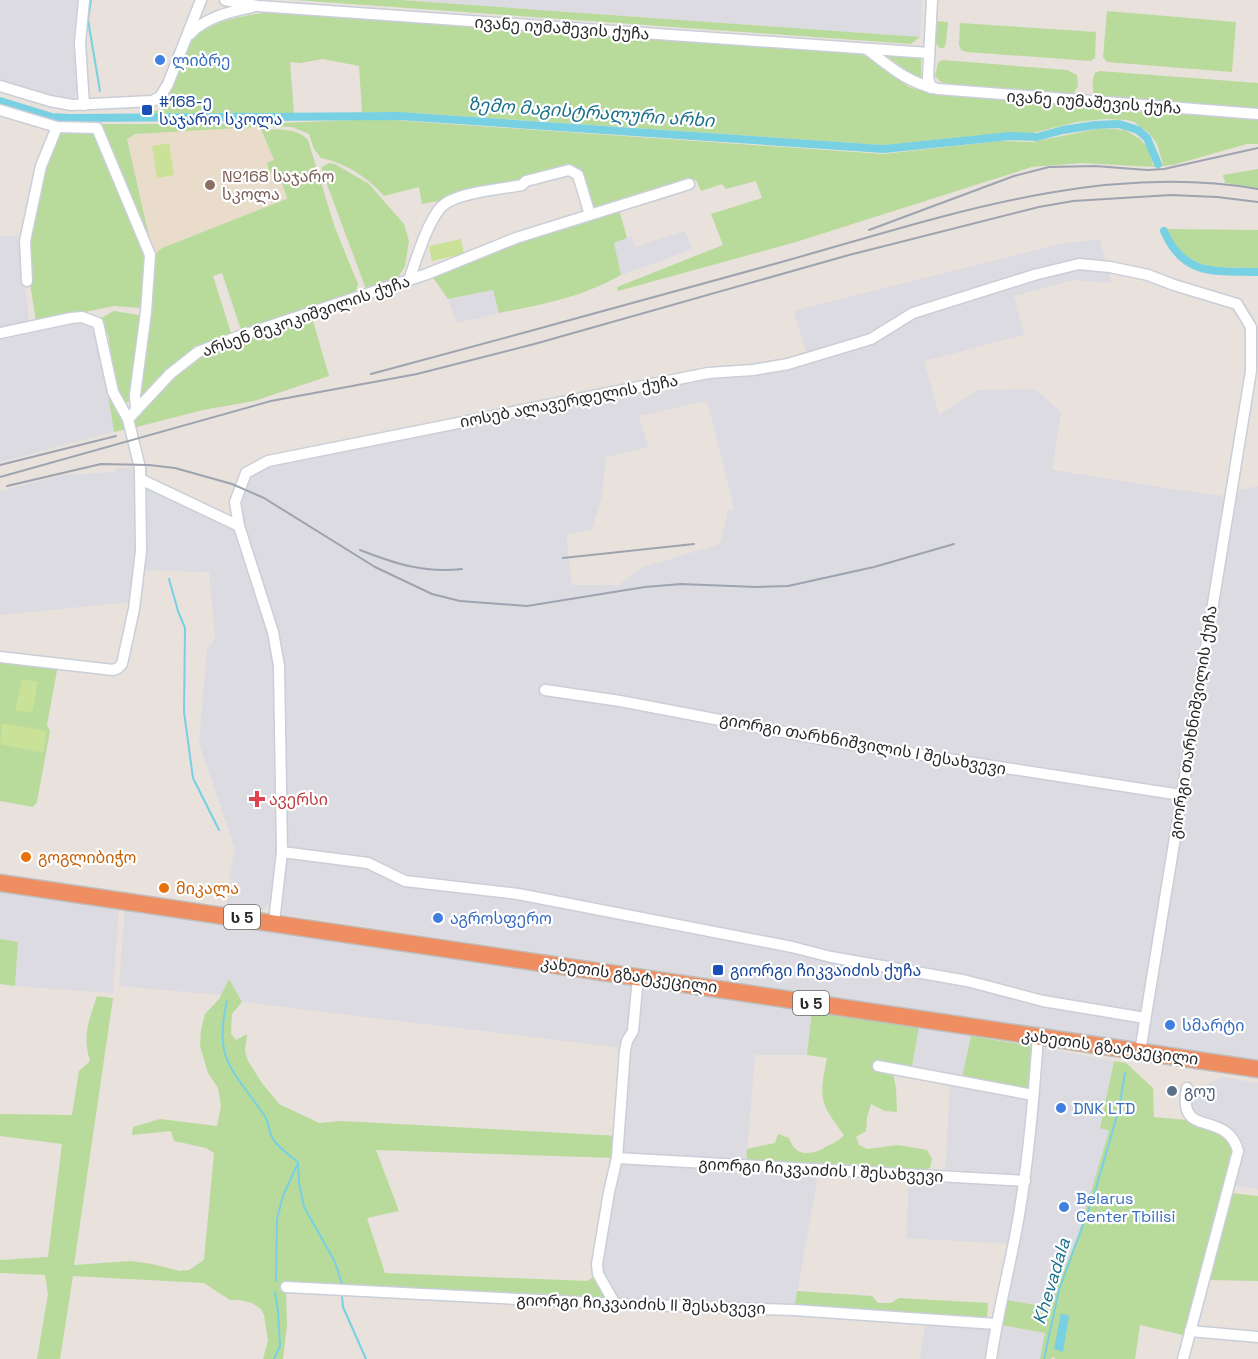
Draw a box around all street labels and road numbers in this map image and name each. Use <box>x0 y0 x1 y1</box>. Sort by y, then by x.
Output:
street label: ივანე იუმაშევის ქუჩა <box>474 11 650 45</box>
street label: ივანე იუმაშევის ქუჩა <box>1006 85 1182 119</box>
street label: არსენ მეკოკიშვილის ქუჩა <box>199 271 413 361</box>
street label: იოსებ ალავერდელის ქუჩა <box>458 370 680 432</box>
street label: გიორგი თარხნიშვილის ქუჩა <box>1164 604 1222 840</box>
street label: გიორგი თარხნიშვილის I შესახვევი <box>718 708 1008 780</box>
road number: ს 5 <box>224 905 260 929</box>
street label: კახეთის გზატკეცილი <box>539 952 719 998</box>
road number: ს 5 <box>793 991 829 1015</box>
street label: კახეთის გზატკეცილი <box>1020 1024 1200 1070</box>
street label: გიორგი ჩიკვაიძის I შესახვევი <box>698 1153 944 1187</box>
street label: გიორგი ჩიკვაიძის II შესახვევი <box>516 1289 766 1319</box>

